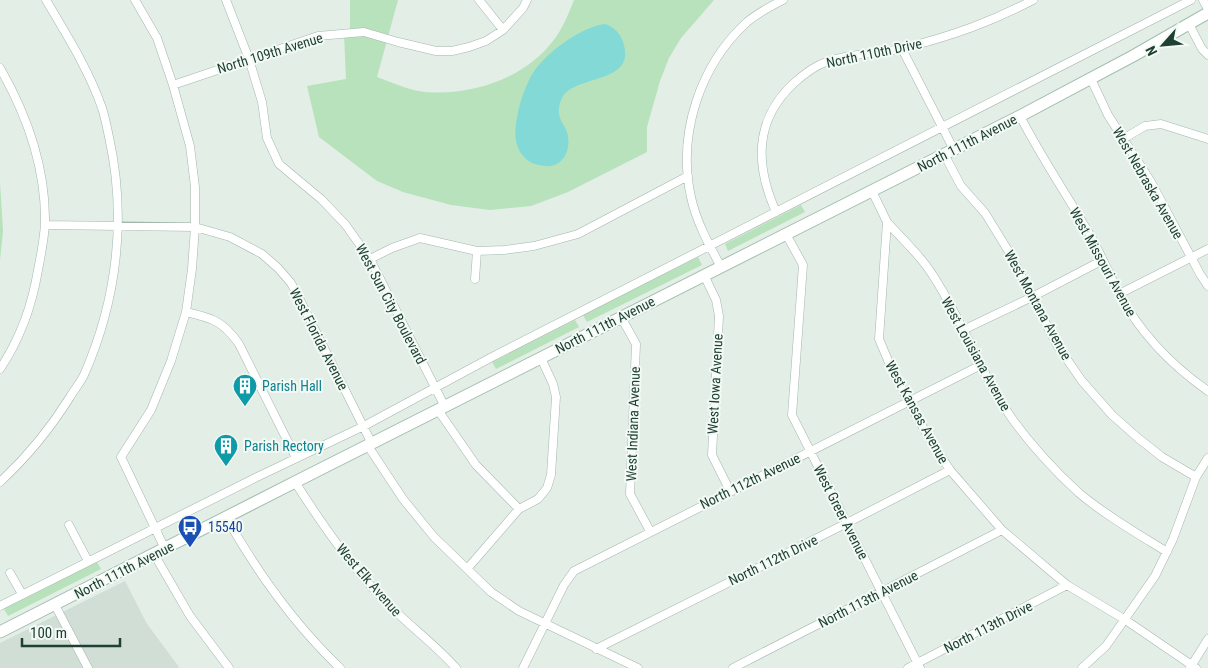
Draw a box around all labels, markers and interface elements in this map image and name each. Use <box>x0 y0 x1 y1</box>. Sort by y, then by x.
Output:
north arrow <box>1138 20 1188 70</box>
street label: North 109th Avenue <box>215 29 325 77</box>
street label: North 110th Drive <box>825 35 924 71</box>
text: N <box>1142 43 1160 58</box>
street label: North 111th Avenue <box>915 111 1020 175</box>
street label: West Nebraska Avenue <box>1109 124 1187 242</box>
street label: West Missouri Avenue <box>1066 205 1140 320</box>
street label: West Sun City Boulevard <box>353 241 429 367</box>
street label: West Montana Avenue <box>1001 247 1075 363</box>
street label: West Florida Avenue <box>286 285 352 393</box>
street label: North 111th Avenue <box>553 293 658 357</box>
street label: West Louisiana Avenue <box>938 294 1014 414</box>
street label: West Iowa Avenue <box>704 333 726 435</box>
street label: West Kansas Avenue <box>882 358 952 466</box>
street label: West Indiana Avenue <box>623 366 643 482</box>
building icon: Parish Hall <box>232 373 258 407</box>
place label: Parish Hall <box>262 378 322 394</box>
building icon: Parish Rectory <box>213 433 239 467</box>
place label: Parish Rectory <box>244 438 324 454</box>
street label: North 112th Avenue <box>697 450 803 512</box>
street label: West Greer Avenue <box>810 462 872 562</box>
bus stop icon: 15540 <box>177 514 203 548</box>
place label: 15540 <box>208 519 243 535</box>
street label: North 112th Drive <box>726 531 821 588</box>
street label: North 111th Avenue <box>72 538 177 602</box>
street label: West Elk Avenue <box>333 541 405 620</box>
street label: North 113th Avenue <box>816 567 921 631</box>
street label: North 113th Drive <box>941 598 1035 656</box>
scale bar <box>22 616 120 648</box>
text: 100 m <box>30 624 67 642</box>

